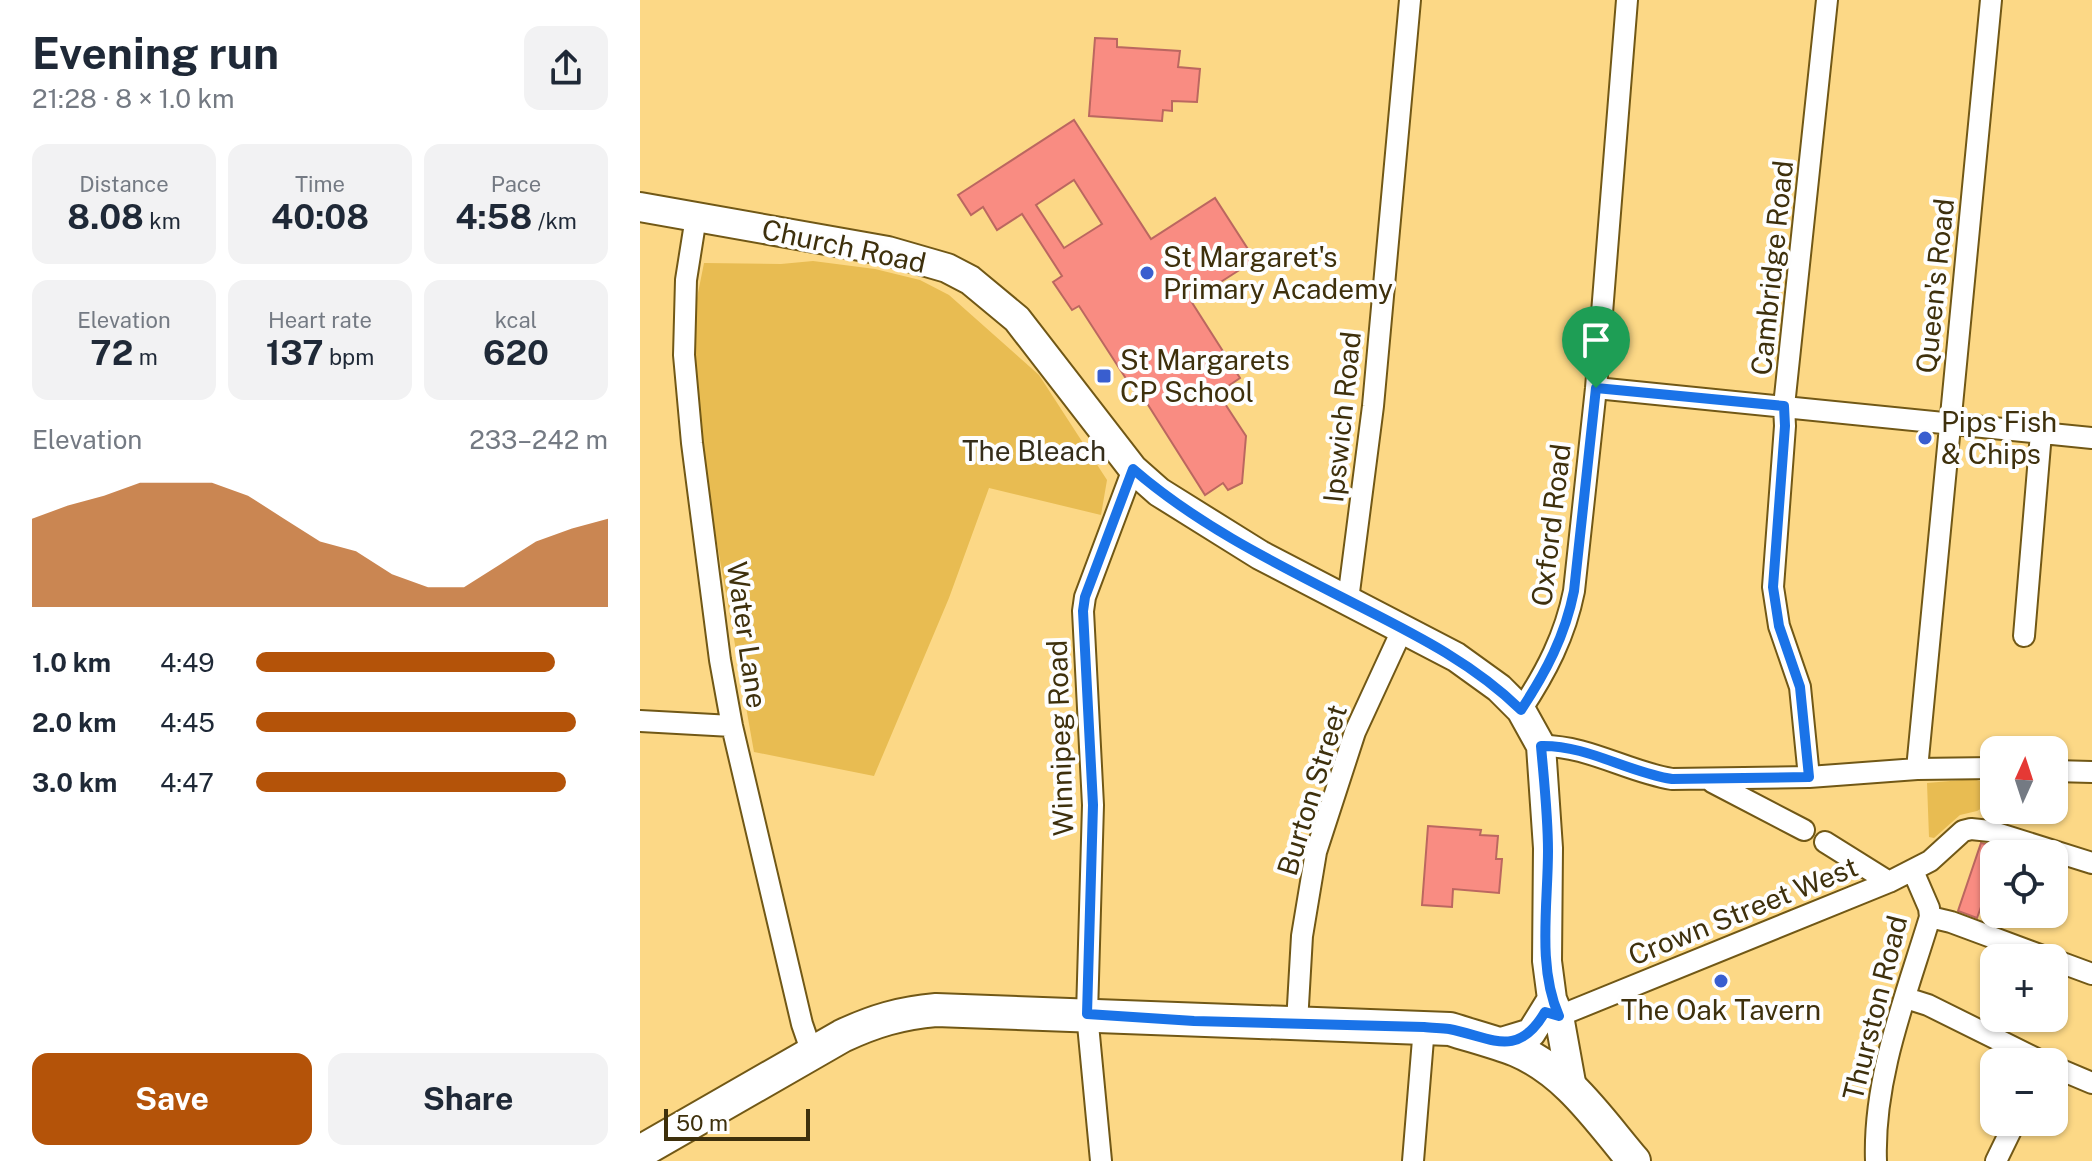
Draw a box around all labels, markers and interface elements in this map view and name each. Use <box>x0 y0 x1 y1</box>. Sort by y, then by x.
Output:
button: share <box>524 26 608 110</box>
text: Evening run <box>32 27 279 79</box>
text: 21:28 · 8 × 1.0 km <box>32 83 235 114</box>
street label: Cambridge Road <box>1744 159 1799 377</box>
text: Distance <box>79 171 169 197</box>
text: Time <box>295 171 345 197</box>
text: Pace <box>491 171 541 197</box>
text: 8.08 <box>67 197 144 237</box>
text: 40:08 <box>271 197 369 237</box>
text: 4:58 <box>455 197 532 237</box>
street label: Queen's Road <box>1909 197 1960 375</box>
text: km <box>144 208 181 234</box>
text: /km <box>532 208 577 234</box>
street label: Church Road <box>759 212 929 279</box>
place label: St Margaret's Primary Academy <box>1163 240 1393 305</box>
marker: St Margaret's Primary Academy <box>1138 264 1156 282</box>
pin <box>1562 306 1630 388</box>
text: Elevation <box>77 307 171 333</box>
text: Heart rate <box>268 307 372 333</box>
text: kcal <box>495 307 537 333</box>
icon: arrive <box>1574 318 1618 362</box>
street label: Ipswich Road <box>1316 330 1367 504</box>
text: 72 <box>90 333 133 373</box>
text: 137 <box>266 333 324 373</box>
text: 620 <box>483 333 549 373</box>
place label: St Margarets CP School <box>1120 343 1290 408</box>
text: m <box>133 344 158 370</box>
text: bpm <box>324 344 374 370</box>
marker: St Margarets CP School <box>1095 367 1113 385</box>
place label: Pips Fish & Chips <box>1941 405 2057 470</box>
text: Elevation <box>32 424 142 455</box>
text: 233–242 m <box>469 424 608 455</box>
marker: Pips Fish & Chips <box>1916 429 1934 447</box>
park label: The Bleach <box>962 434 1106 467</box>
street label: Oxford Road <box>1524 442 1577 608</box>
street label: Water Lane <box>721 560 774 710</box>
street label: Winnipeg Road <box>1040 639 1079 837</box>
text: 1.0 km <box>32 647 111 678</box>
text: 4:49 <box>160 647 215 678</box>
street label: Burton Street <box>1270 700 1353 879</box>
text: 2.0 km <box>32 707 117 738</box>
text: 4:45 <box>160 707 215 738</box>
north arrow <box>1980 736 2068 824</box>
map controls <box>1980 736 2068 1136</box>
text: 3.0 km <box>32 767 117 798</box>
text: 4:47 <box>160 767 214 798</box>
button: locate <box>1980 840 2068 928</box>
street label: Crown Street West <box>1623 849 1862 972</box>
street label: Thurston Road <box>1836 912 1913 1104</box>
button: + <box>1980 944 2068 1032</box>
marker: The Oak Tavern <box>1712 972 1730 990</box>
place label: The Oak Tavern <box>1621 993 1821 1026</box>
button: − <box>1980 1048 2068 1136</box>
button: Save <box>32 1053 312 1145</box>
button: Share <box>328 1053 608 1145</box>
scale bar <box>664 1105 810 1141</box>
text: 50 m <box>676 1110 728 1136</box>

